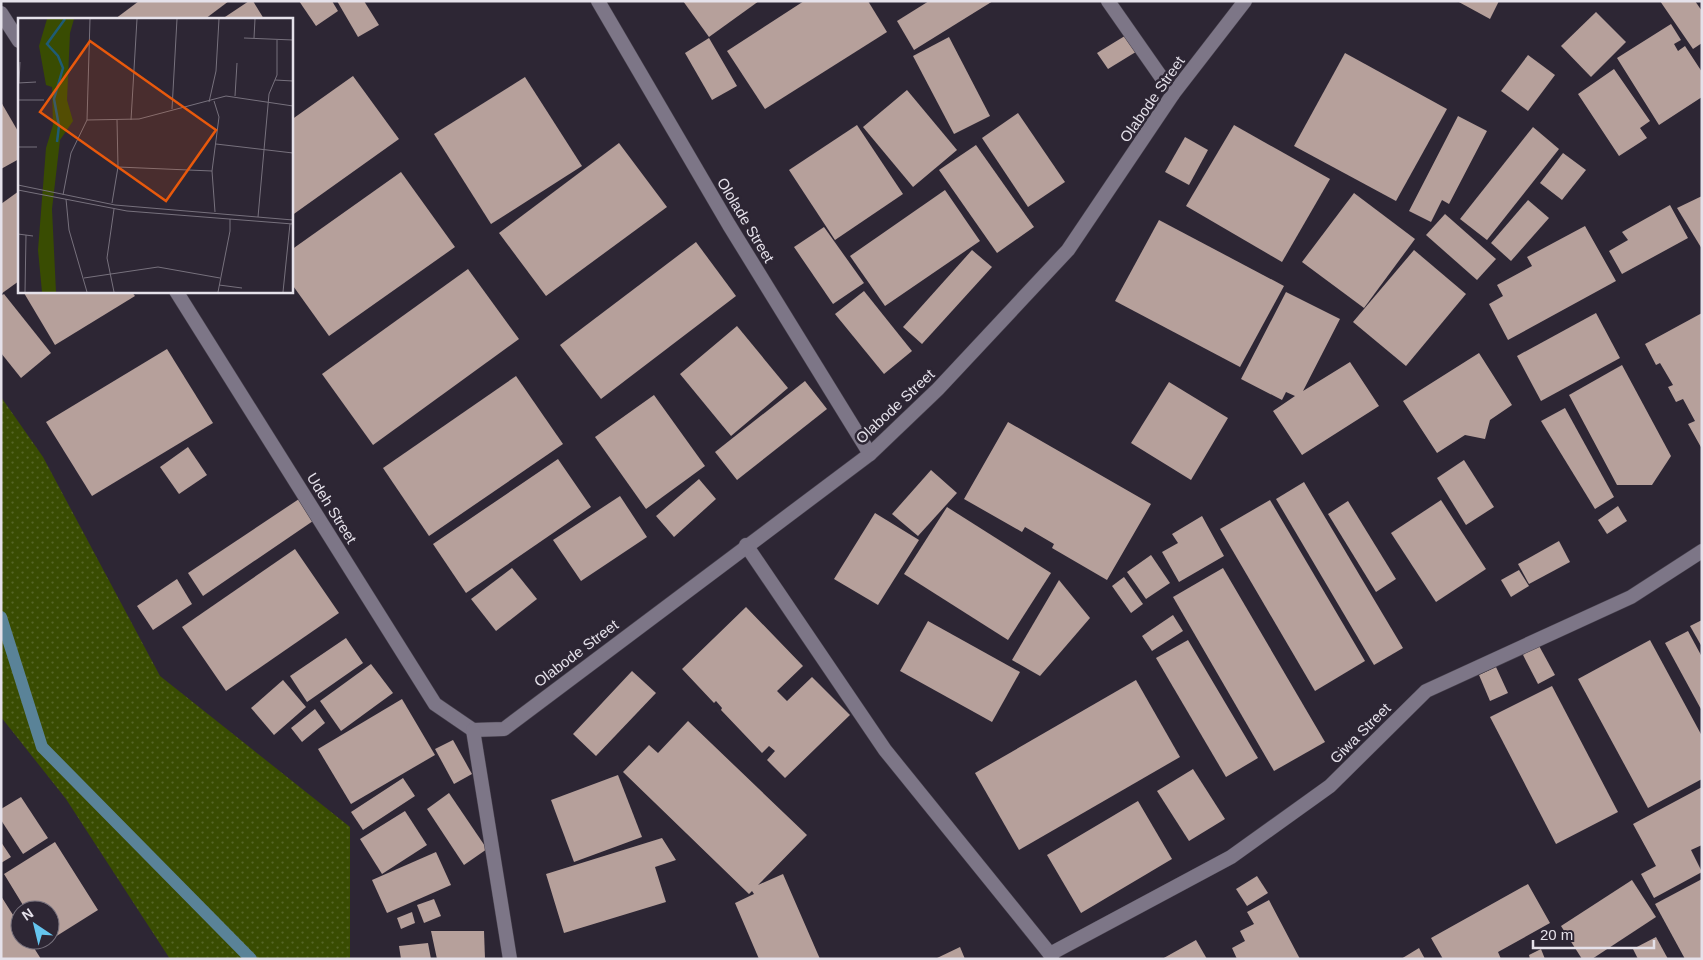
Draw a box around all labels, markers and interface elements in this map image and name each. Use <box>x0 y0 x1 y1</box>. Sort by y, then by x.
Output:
inset map <box>18 18 292 292</box>
street label: Olabode Street <box>1116 52 1188 145</box>
street label: Ololade Street <box>714 175 778 266</box>
street label: Olabode Street <box>852 365 938 447</box>
street label: Udeh Street <box>304 470 361 547</box>
street label: Olabode Street <box>531 615 622 690</box>
street label: Giwa Street <box>1326 699 1394 767</box>
north arrow <box>10 900 60 950</box>
text: N <box>19 905 36 924</box>
scale bar <box>1533 918 1654 950</box>
text: 20 m <box>1540 926 1573 943</box>

